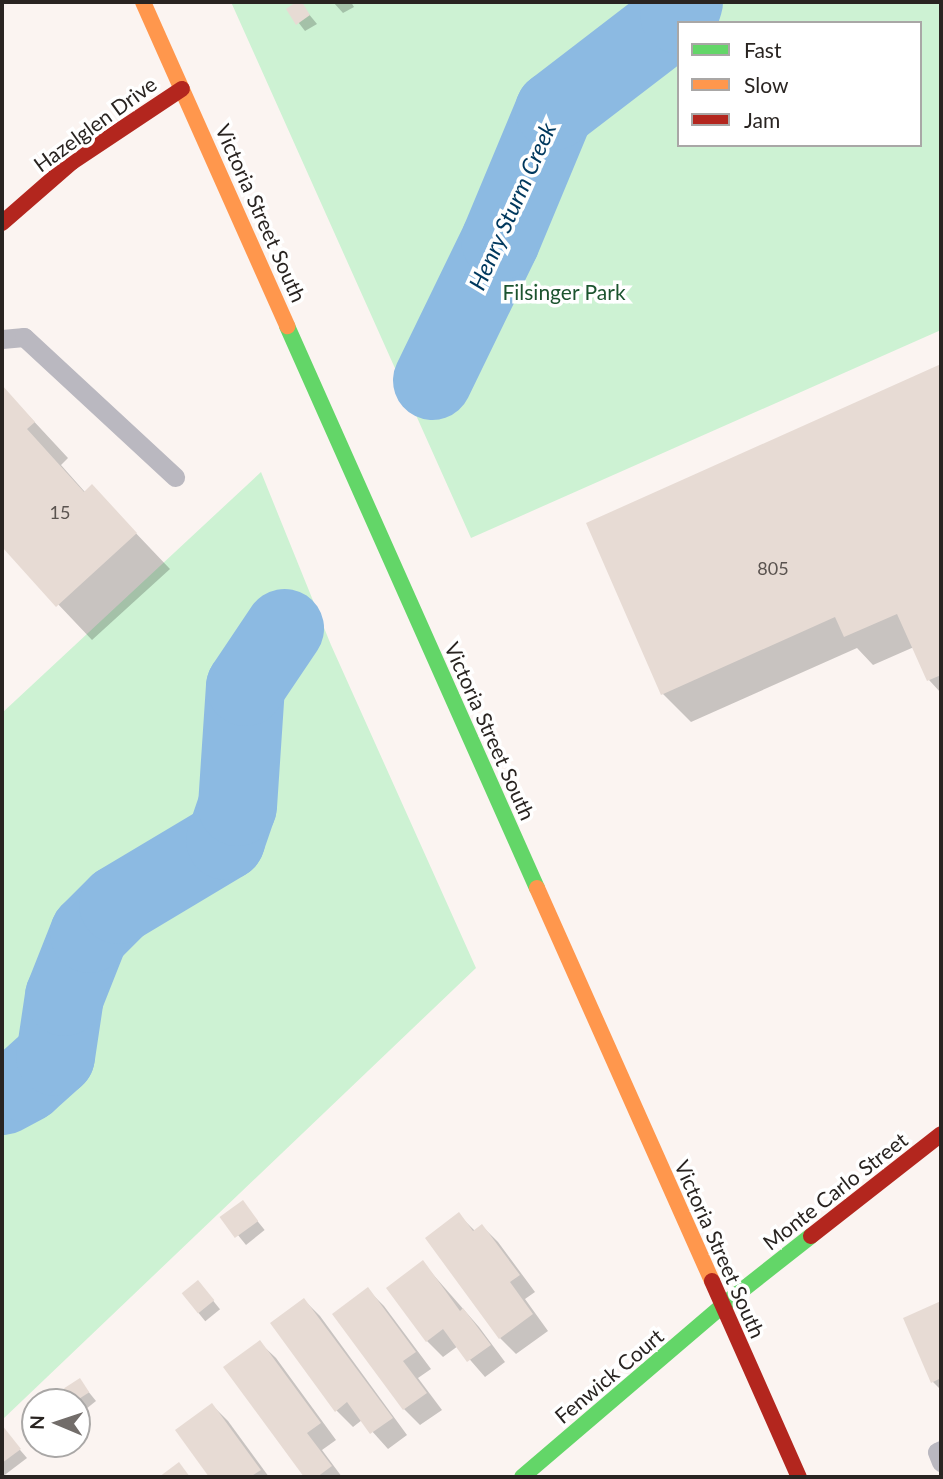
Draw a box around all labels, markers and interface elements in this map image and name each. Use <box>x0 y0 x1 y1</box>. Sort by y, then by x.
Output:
legend <box>677 21 922 147</box>
text: Fast <box>744 37 781 62</box>
street label: Hazelglen Drive <box>29 71 161 177</box>
text: Slow <box>744 72 788 97</box>
text: Jam <box>744 107 780 132</box>
water label: Henry Sturm Creek <box>463 118 561 294</box>
street label: Victoria Street South <box>210 120 312 306</box>
park label: Filsinger Park <box>502 279 626 305</box>
house number: 15 <box>50 501 70 523</box>
house number: 805 <box>757 557 789 579</box>
street label: Victoria Street South <box>439 638 541 824</box>
street label: Monte Carlo Street <box>758 1127 912 1255</box>
street label: Victoria Street South <box>669 1156 771 1342</box>
street label: Fenwick Court <box>550 1323 668 1429</box>
north arrow <box>21 1388 91 1458</box>
text: N <box>25 1415 48 1430</box>

